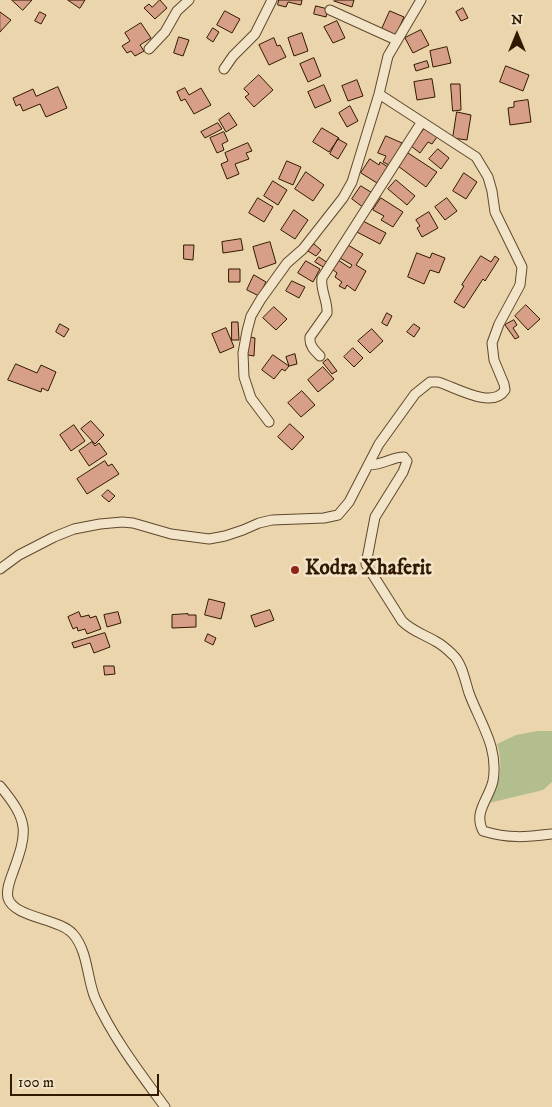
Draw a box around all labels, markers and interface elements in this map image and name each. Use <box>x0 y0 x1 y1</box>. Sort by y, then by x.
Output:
north arrow <box>492 10 542 60</box>
text: N <box>511 11 523 29</box>
place label: Kodra Xhaferit <box>305 557 432 583</box>
marker: Kodra Xhaferit <box>289 564 301 576</box>
scale bar <box>12 1064 161 1096</box>
text: 100 m <box>18 1073 54 1092</box>

